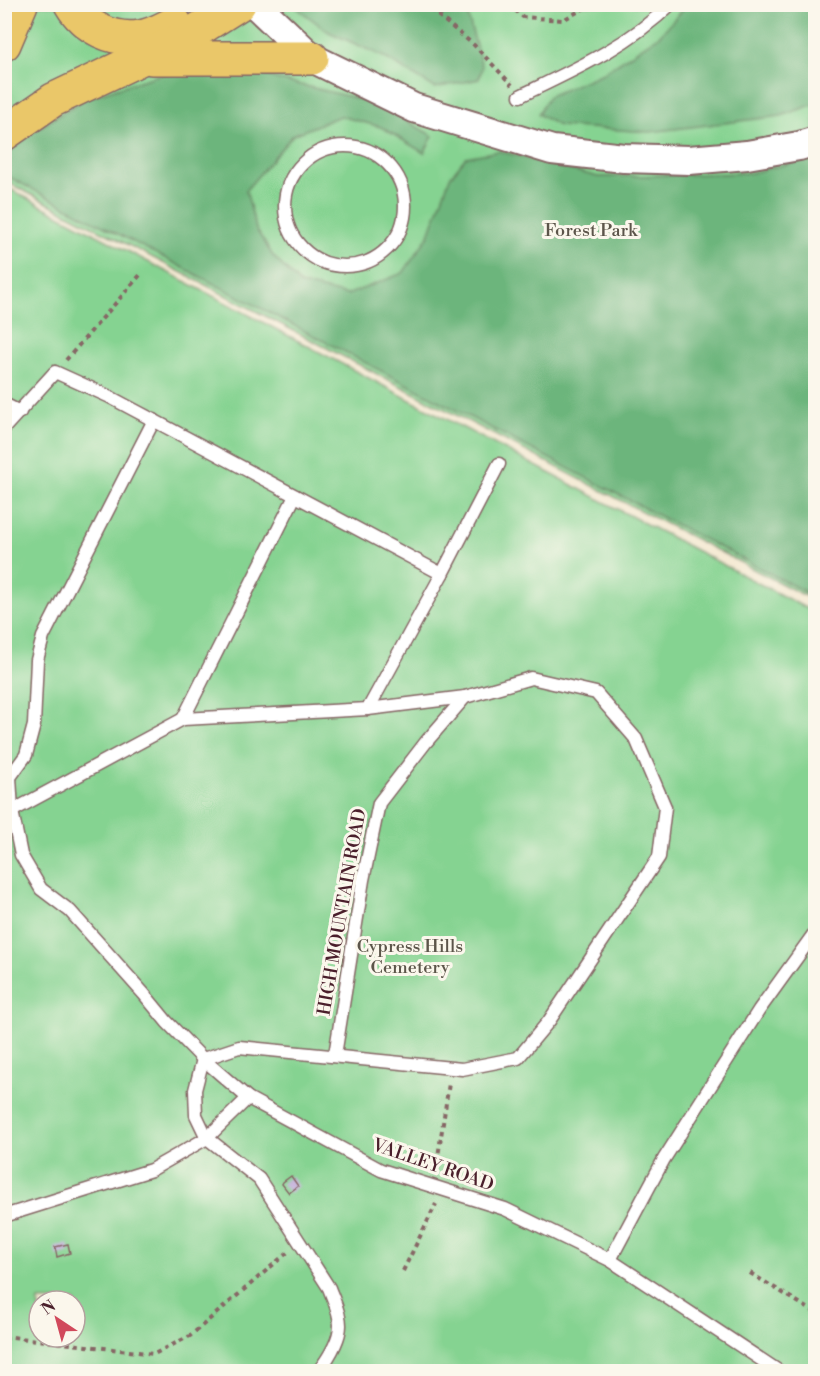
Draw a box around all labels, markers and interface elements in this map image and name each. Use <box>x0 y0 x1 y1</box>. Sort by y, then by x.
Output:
park label: Forest Park <box>545 219 639 242</box>
street label: HIGH MOUNTAIN ROAD <box>312 807 372 1017</box>
park label: Cypress Hills Cemetery <box>357 935 463 979</box>
street label: VALLEY ROAD <box>368 1133 497 1197</box>
north arrow <box>27 1289 87 1349</box>
text: N <box>38 1296 60 1319</box>

